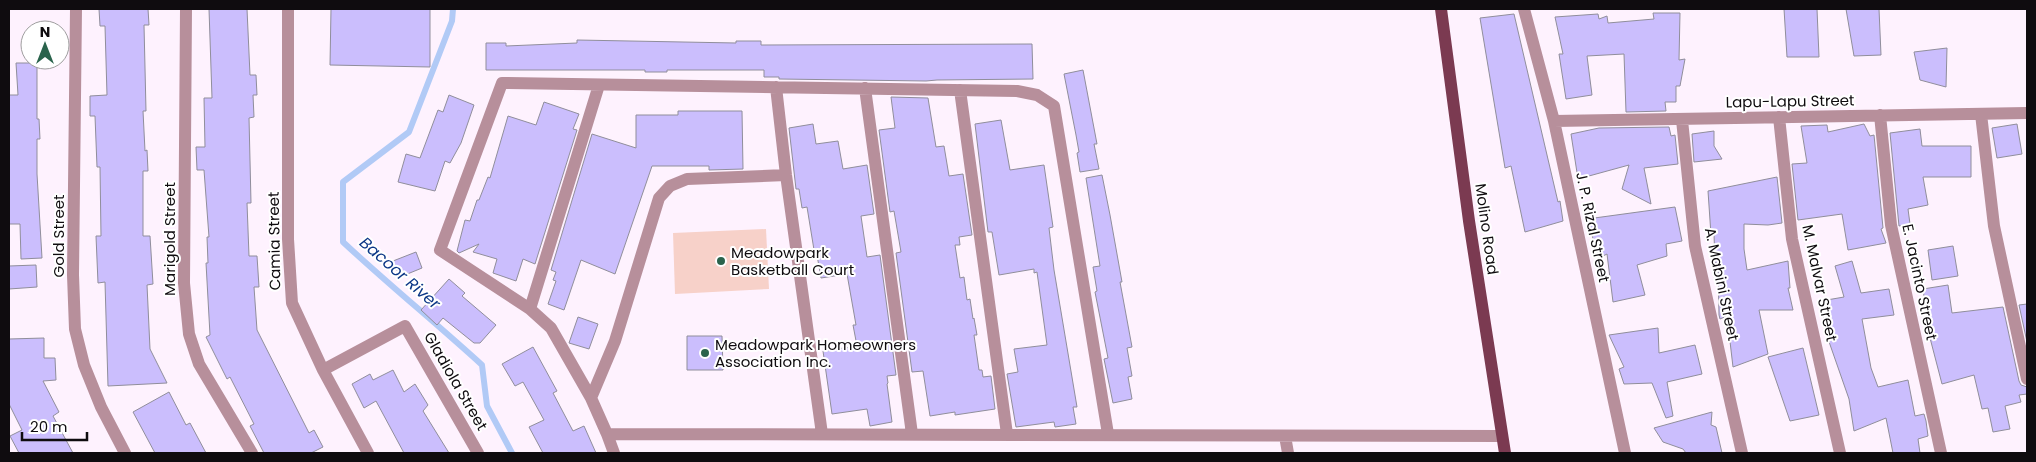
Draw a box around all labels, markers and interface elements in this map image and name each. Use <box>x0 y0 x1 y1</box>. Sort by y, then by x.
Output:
north arrow <box>20 20 70 70</box>
text: N <box>40 22 50 42</box>
street label: Lapu-Lapu Street <box>1725 89 1855 113</box>
street label: J. P. Rizal Street <box>1571 170 1615 284</box>
street label: Marigold Street <box>159 182 180 296</box>
street label: Molino Road <box>1470 182 1504 276</box>
street label: Camia Street <box>263 191 285 291</box>
street label: Gold Street <box>48 194 69 278</box>
street label: E. Jacinto Street <box>1897 222 1943 342</box>
street label: M. Malvar Street <box>1797 223 1843 343</box>
street label: A. Mabini Street <box>1700 225 1744 343</box>
water label: Bacoor River <box>355 231 446 315</box>
place label: Meadowpark Basketball Court <box>731 242 854 280</box>
marker: Meadowpark Basketball Court <box>715 255 727 267</box>
street label: Gladiola Street <box>419 328 493 434</box>
place label: Meadowpark Homeowners Association Inc. <box>715 334 916 372</box>
marker: Meadowpark Homeowners Association Inc. <box>699 347 711 359</box>
scale bar <box>22 410 88 442</box>
text: 20 m <box>30 416 68 437</box>

